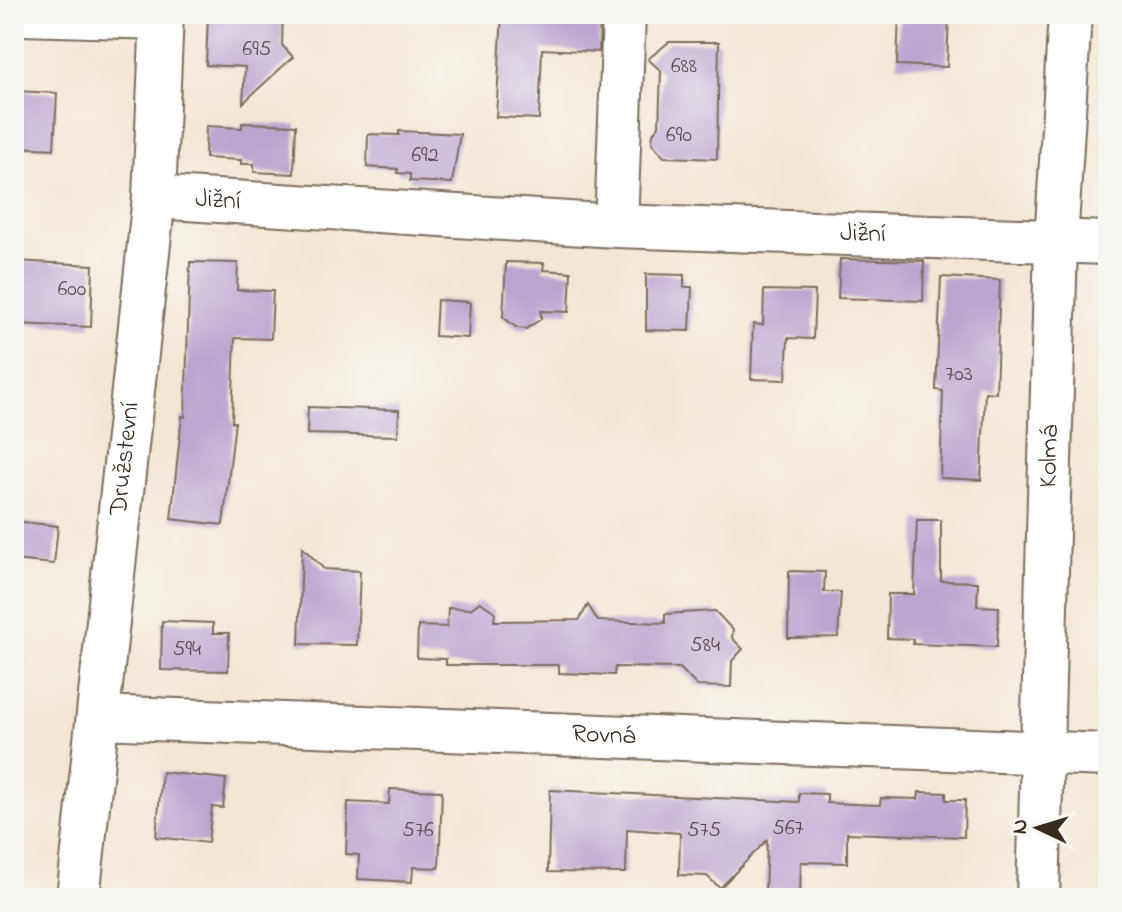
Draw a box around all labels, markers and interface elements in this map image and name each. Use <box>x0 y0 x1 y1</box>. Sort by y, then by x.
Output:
house number: 695 <box>243 34 271 66</box>
house number: 688 <box>671 51 697 83</box>
house number: 690 <box>666 120 692 152</box>
house number: 692 <box>411 140 439 172</box>
street label: Jižní <box>194 181 242 221</box>
street label: Jižní <box>839 215 886 254</box>
house number: 600 <box>58 274 86 306</box>
house number: 703 <box>945 359 973 391</box>
street label: Družstevní <box>100 400 151 518</box>
street label: Kolmá <box>1030 424 1070 488</box>
house number: 584 <box>690 630 720 662</box>
house number: 594 <box>173 634 201 666</box>
street label: Rovná <box>571 716 636 756</box>
north arrow <box>998 788 1078 868</box>
house number: 567 <box>772 813 804 845</box>
house number: 576 <box>402 815 434 847</box>
house number: 575 <box>687 815 721 847</box>
text: N <box>1005 818 1038 835</box>

